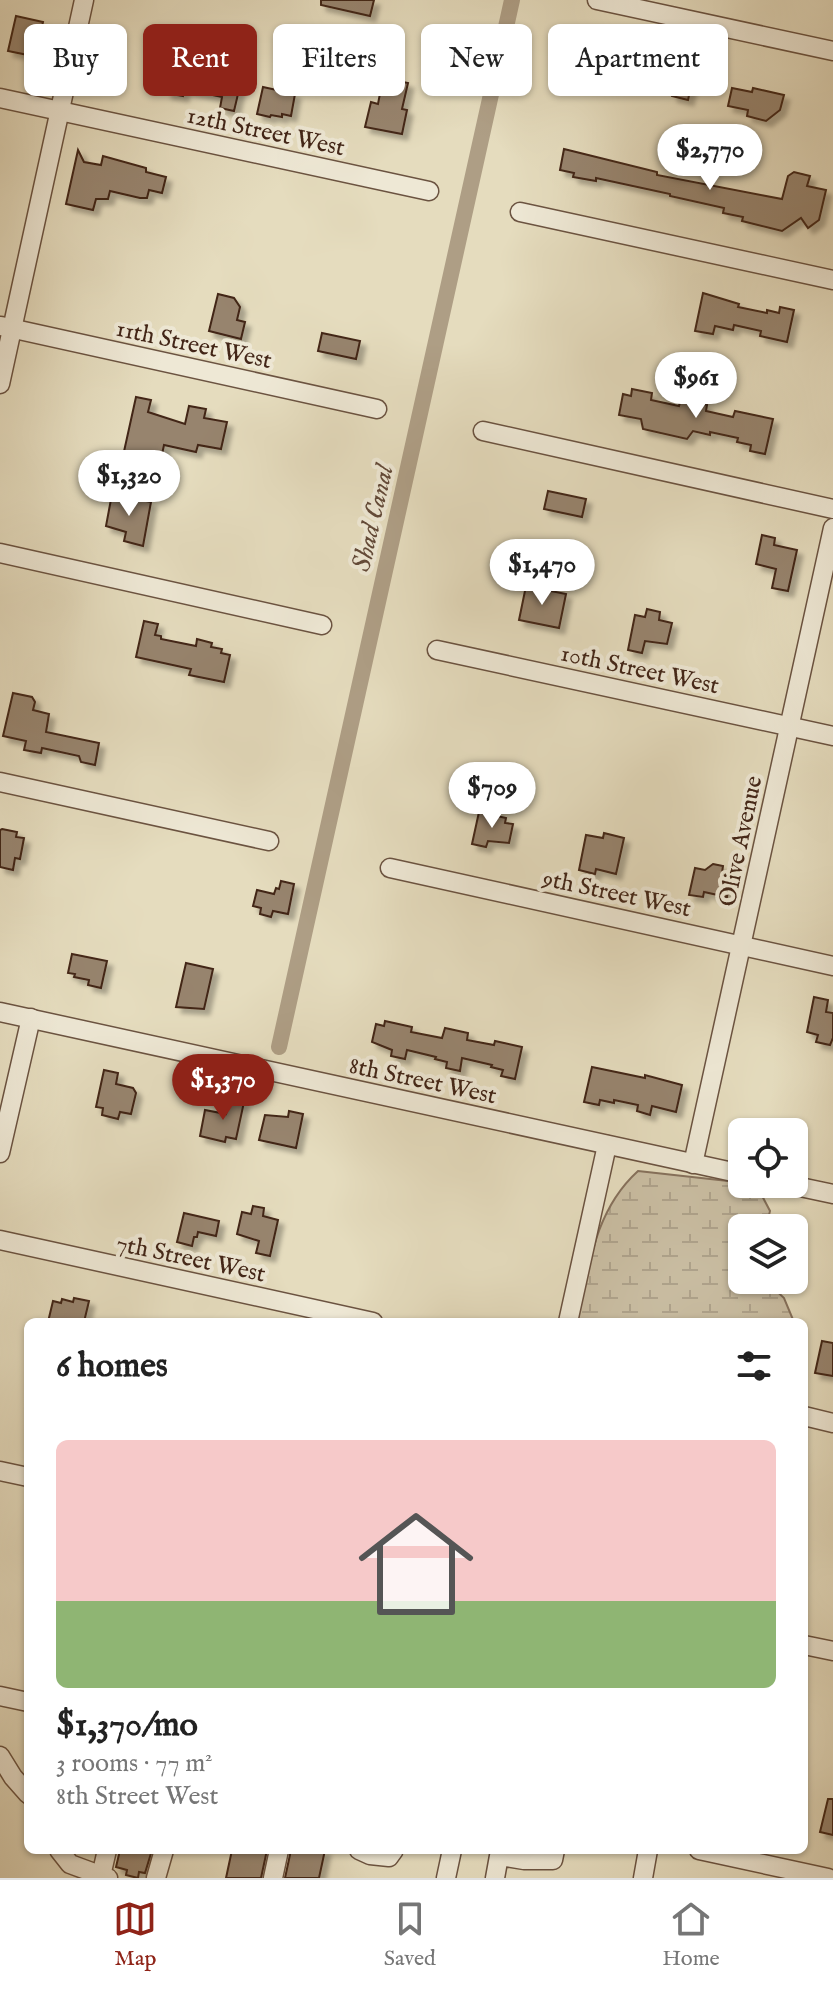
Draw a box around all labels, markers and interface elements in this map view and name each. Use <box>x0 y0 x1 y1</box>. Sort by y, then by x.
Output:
chip: Buy <box>24 24 127 96</box>
chip: Rent <box>143 24 257 96</box>
chip: Filters <box>273 24 405 96</box>
chip: New <box>421 24 532 96</box>
chip: Apartment <box>548 24 728 96</box>
street label: 12th Street West <box>184 101 347 164</box>
pin: $2,770 <box>645 124 775 192</box>
text: $2,770 <box>675 133 745 166</box>
street label: 11th Street West <box>113 314 274 377</box>
pin: $961 <box>649 352 743 420</box>
text: $961 <box>673 361 719 394</box>
pin: $1,320 <box>64 450 194 518</box>
text: $1,320 <box>96 459 162 492</box>
water label: Shad Canal <box>345 460 402 575</box>
pin: $1,470 <box>477 539 607 607</box>
text: $1,470 <box>508 548 576 581</box>
street label: 10th Street West <box>558 639 722 702</box>
pin: $709 <box>445 762 539 830</box>
text: $709 <box>467 771 517 804</box>
street label: Olive Avenue <box>712 773 770 910</box>
street label: 9th Street West <box>539 863 694 925</box>
street label: 8th Street West <box>346 1051 499 1112</box>
pin: $1,370 <box>158 1054 288 1122</box>
text: $1,370 <box>190 1063 256 1096</box>
map controls <box>728 1118 808 1294</box>
button: locate <box>728 1118 808 1198</box>
button: layers <box>728 1214 808 1294</box>
street label: 7th Street West <box>113 1229 268 1290</box>
icon: filters <box>732 1344 776 1388</box>
text: 6 homes <box>56 1345 168 1388</box>
icon: home <box>344 1492 488 1636</box>
text: $1,370/mo <box>56 1704 198 1747</box>
text: 3 rooms · 77 m² <box>56 1747 213 1780</box>
text: 8th Street West <box>56 1780 218 1813</box>
tab: Map <box>113 1897 157 1973</box>
tab: Saved <box>384 1897 436 1973</box>
tab: Home <box>662 1897 720 1973</box>

